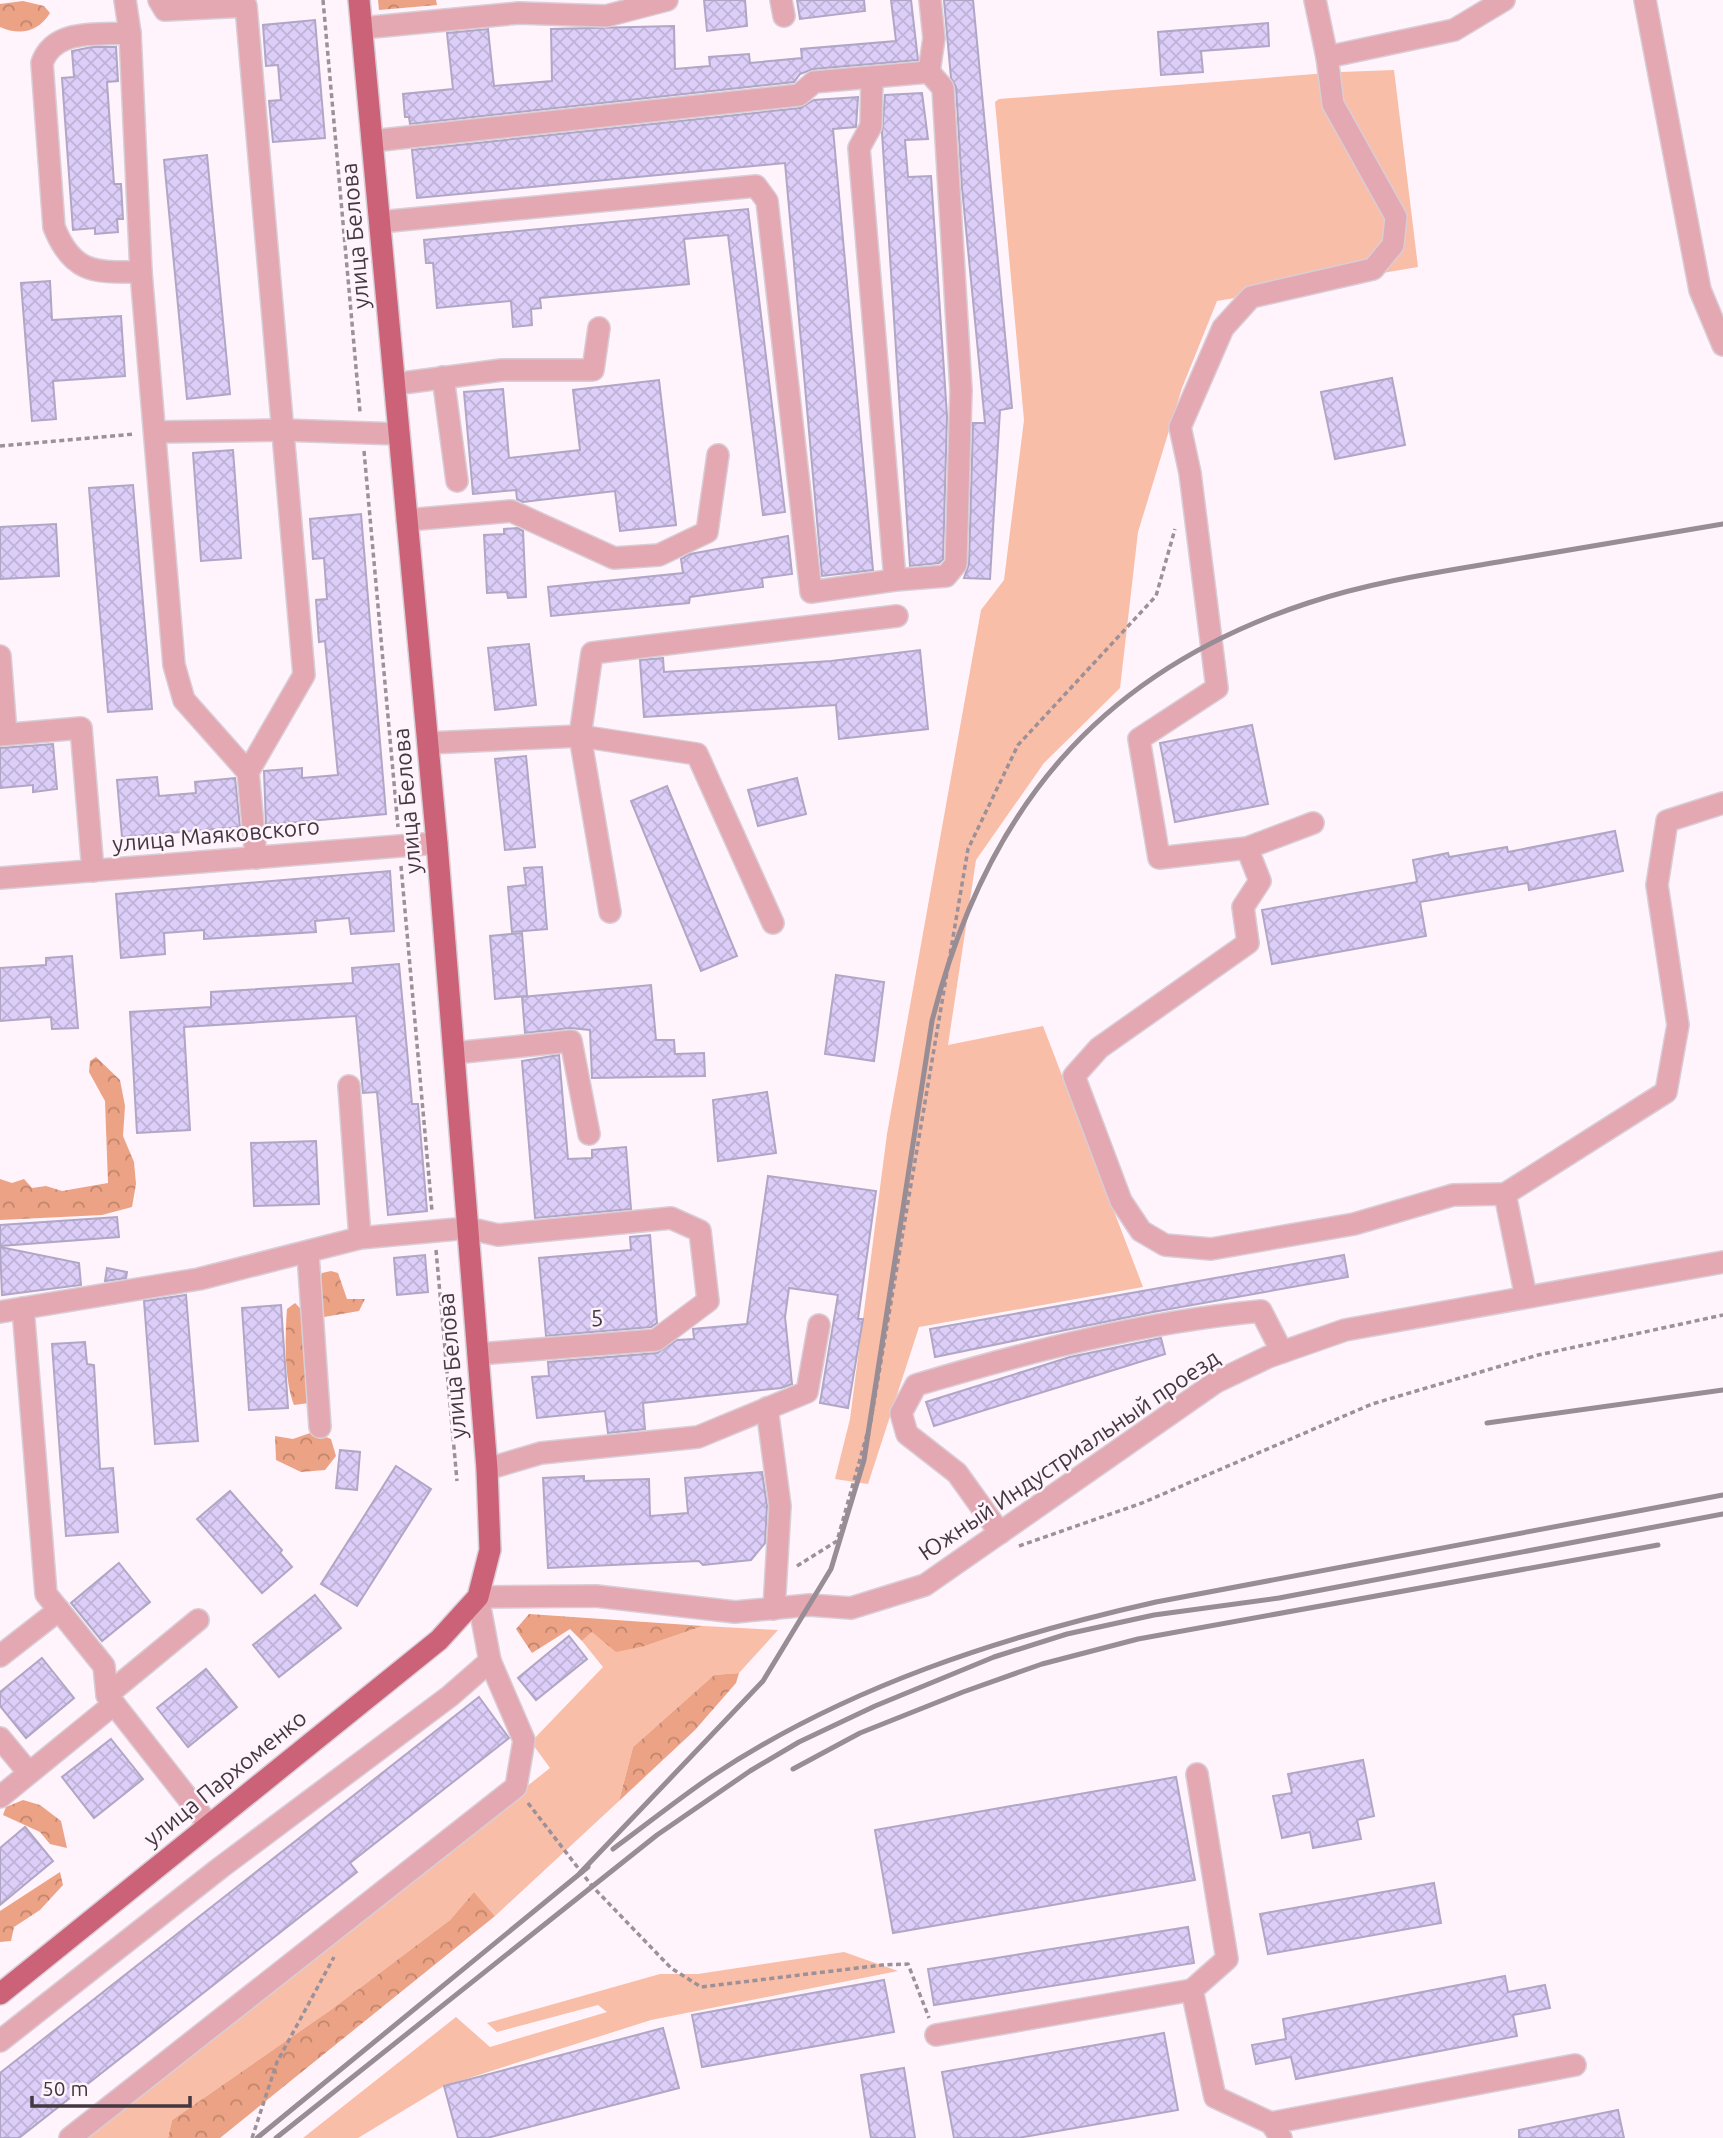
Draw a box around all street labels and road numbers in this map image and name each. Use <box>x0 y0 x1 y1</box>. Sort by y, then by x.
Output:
street label: улица Белова <box>336 162 373 310</box>
street label: улица Белова <box>388 727 425 875</box>
street label: улица Маяковского <box>111 813 321 856</box>
street label: улица Белова <box>433 1292 470 1440</box>
street label: 5 <box>590 1305 604 1330</box>
street label: Южный Индустриальный проезд <box>914 1344 1224 1565</box>
street label: улица Пархоменко <box>138 1704 311 1851</box>

